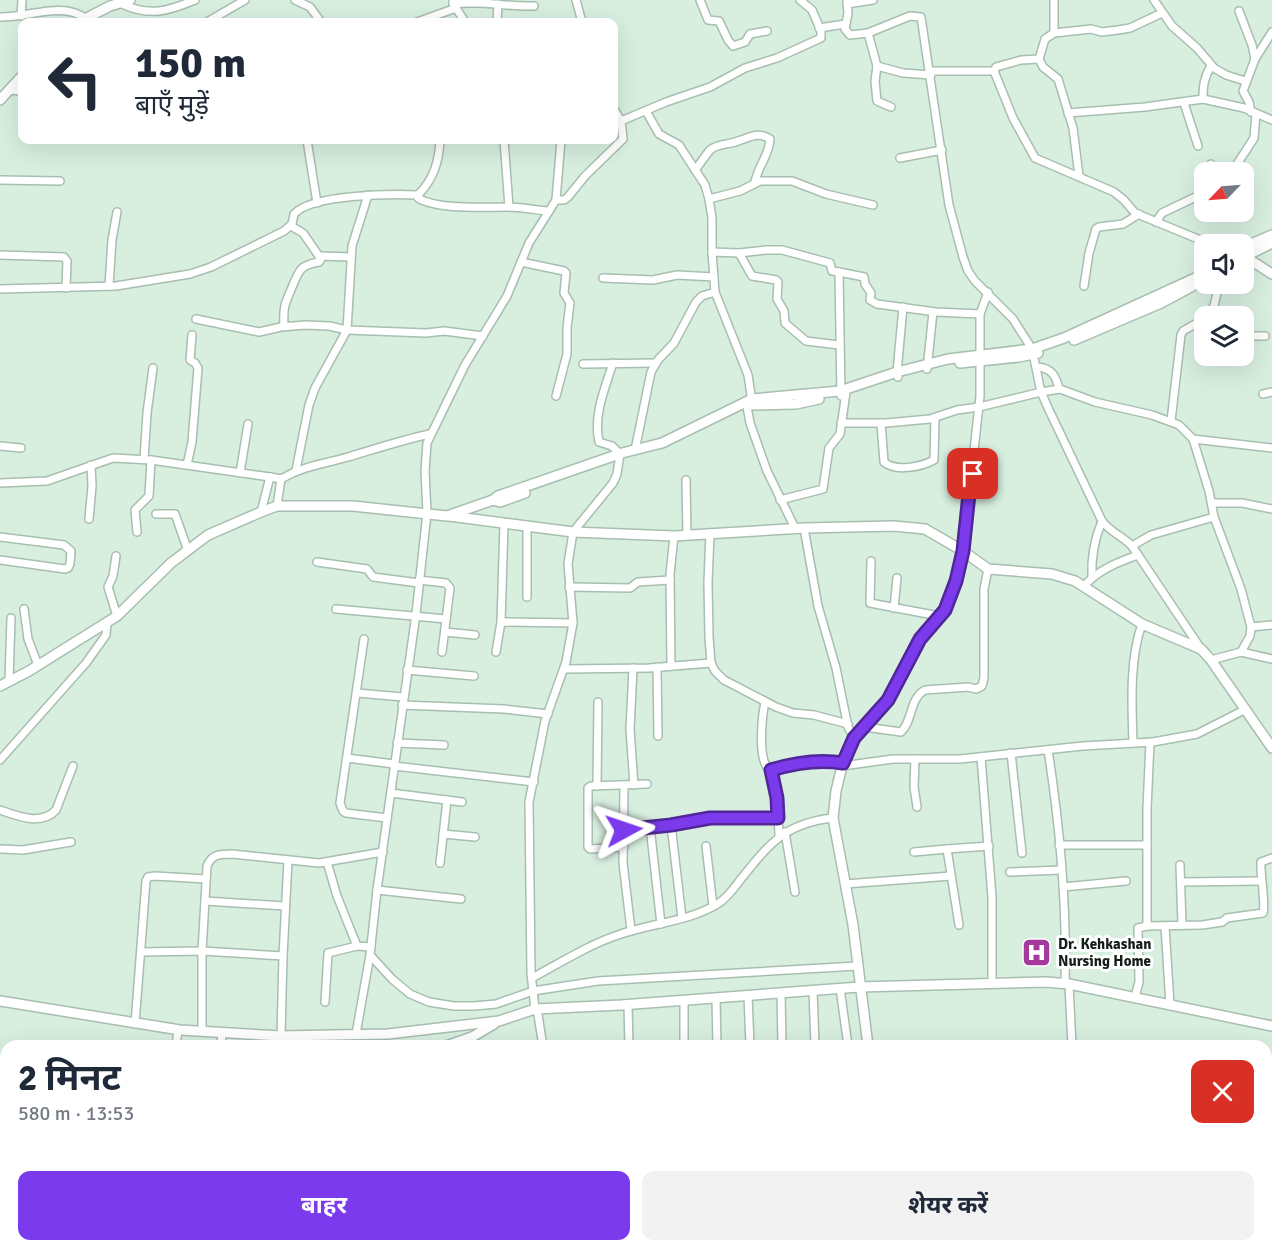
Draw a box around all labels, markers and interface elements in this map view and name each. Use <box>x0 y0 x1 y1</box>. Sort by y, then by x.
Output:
text: 150 m <box>135 38 246 89</box>
icon: left <box>36 42 114 120</box>
text: बाएँ मुड़ें <box>135 89 209 122</box>
north arrow <box>1194 162 1254 222</box>
map controls <box>1194 162 1254 366</box>
button: sound <box>1194 234 1254 294</box>
button: layers <box>1194 306 1254 366</box>
pin <box>947 448 998 499</box>
icon: arrive <box>956 457 989 490</box>
position arrow <box>592 798 656 862</box>
place label: Dr. Kehkashan Nursing Home <box>1058 935 1151 970</box>
hospital icon: Dr. Kehkashan Nursing Home <box>1021 937 1053 969</box>
text: 2 मिनट <box>18 1056 121 1101</box>
button: close <box>1191 1060 1254 1123</box>
text: 580 m · 13:53 <box>18 1101 134 1126</box>
button: बाहर <box>18 1171 630 1240</box>
button: शेयर करें <box>642 1171 1254 1240</box>

